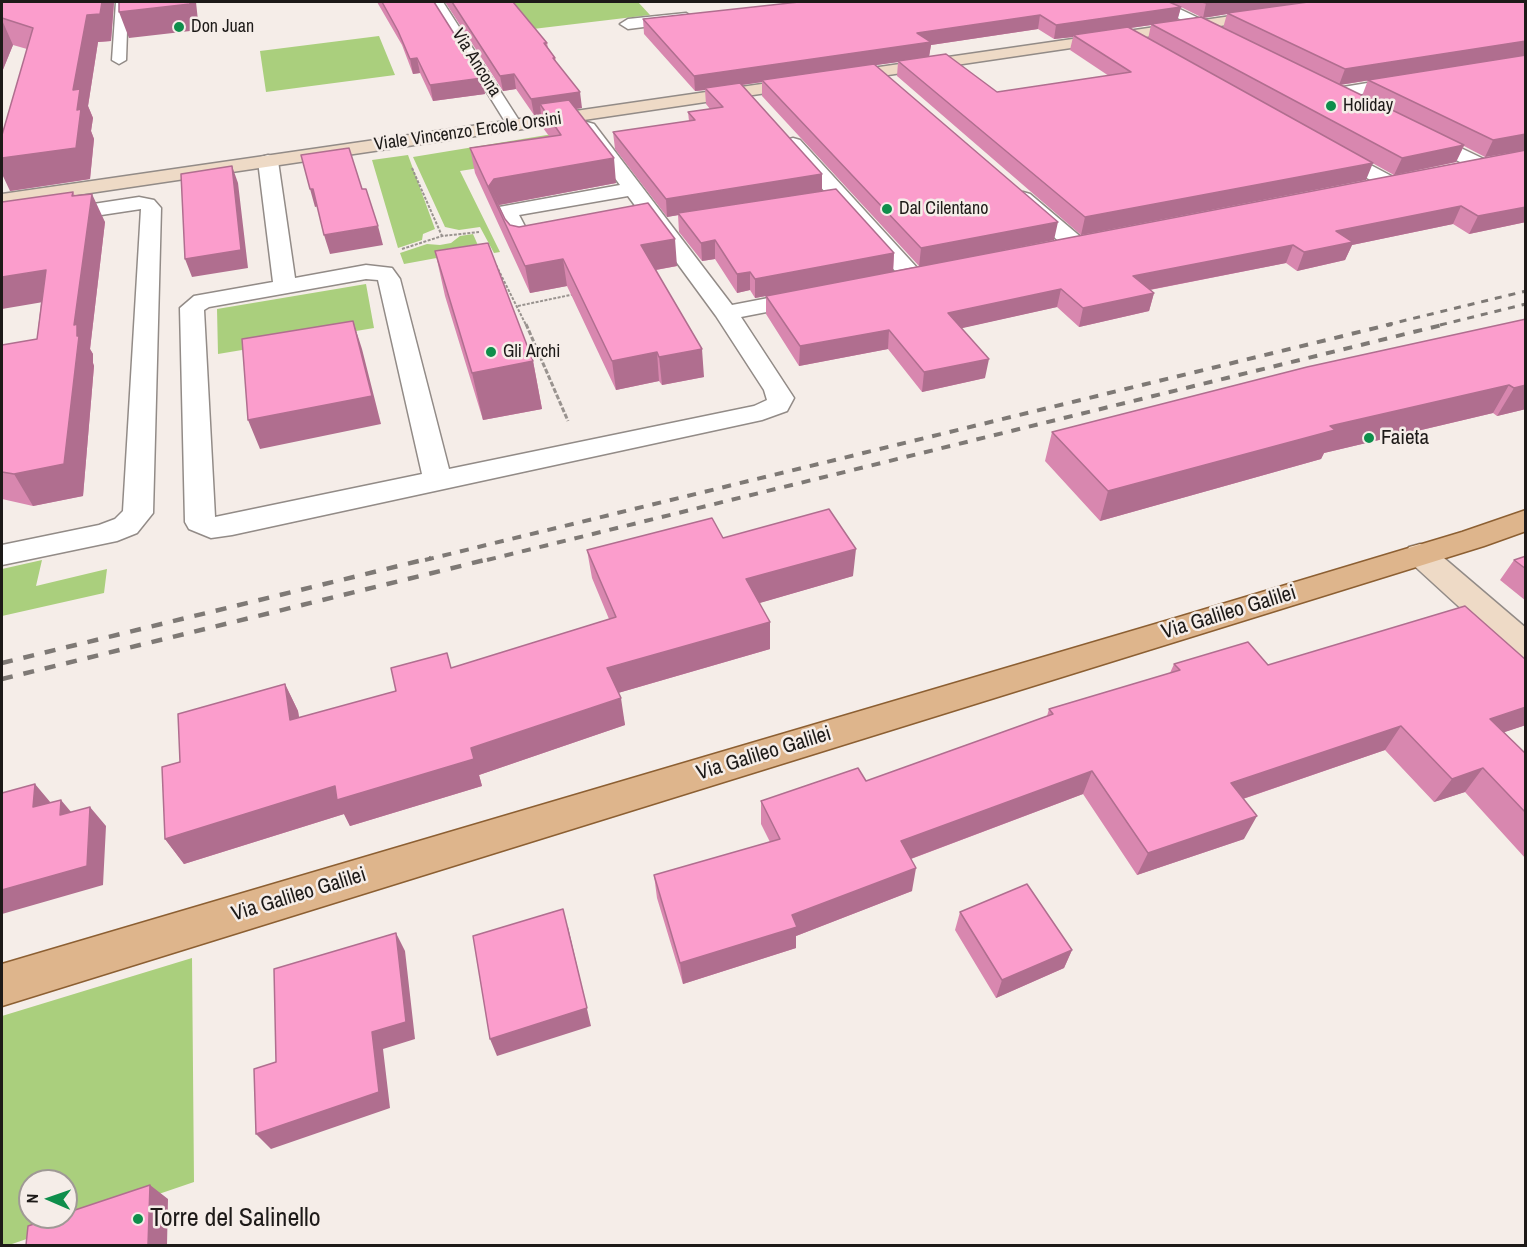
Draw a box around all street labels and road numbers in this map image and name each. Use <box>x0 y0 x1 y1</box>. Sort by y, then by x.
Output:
street label: Via Ancona <box>447 25 505 101</box>
street label: Viale Vincenzo Ercole Orsini <box>373 108 563 156</box>
street label: Via Galileo Galilei <box>1159 581 1299 645</box>
street label: Via Galileo Galilei <box>694 722 834 786</box>
street label: Via Galileo Galilei <box>229 863 369 927</box>

